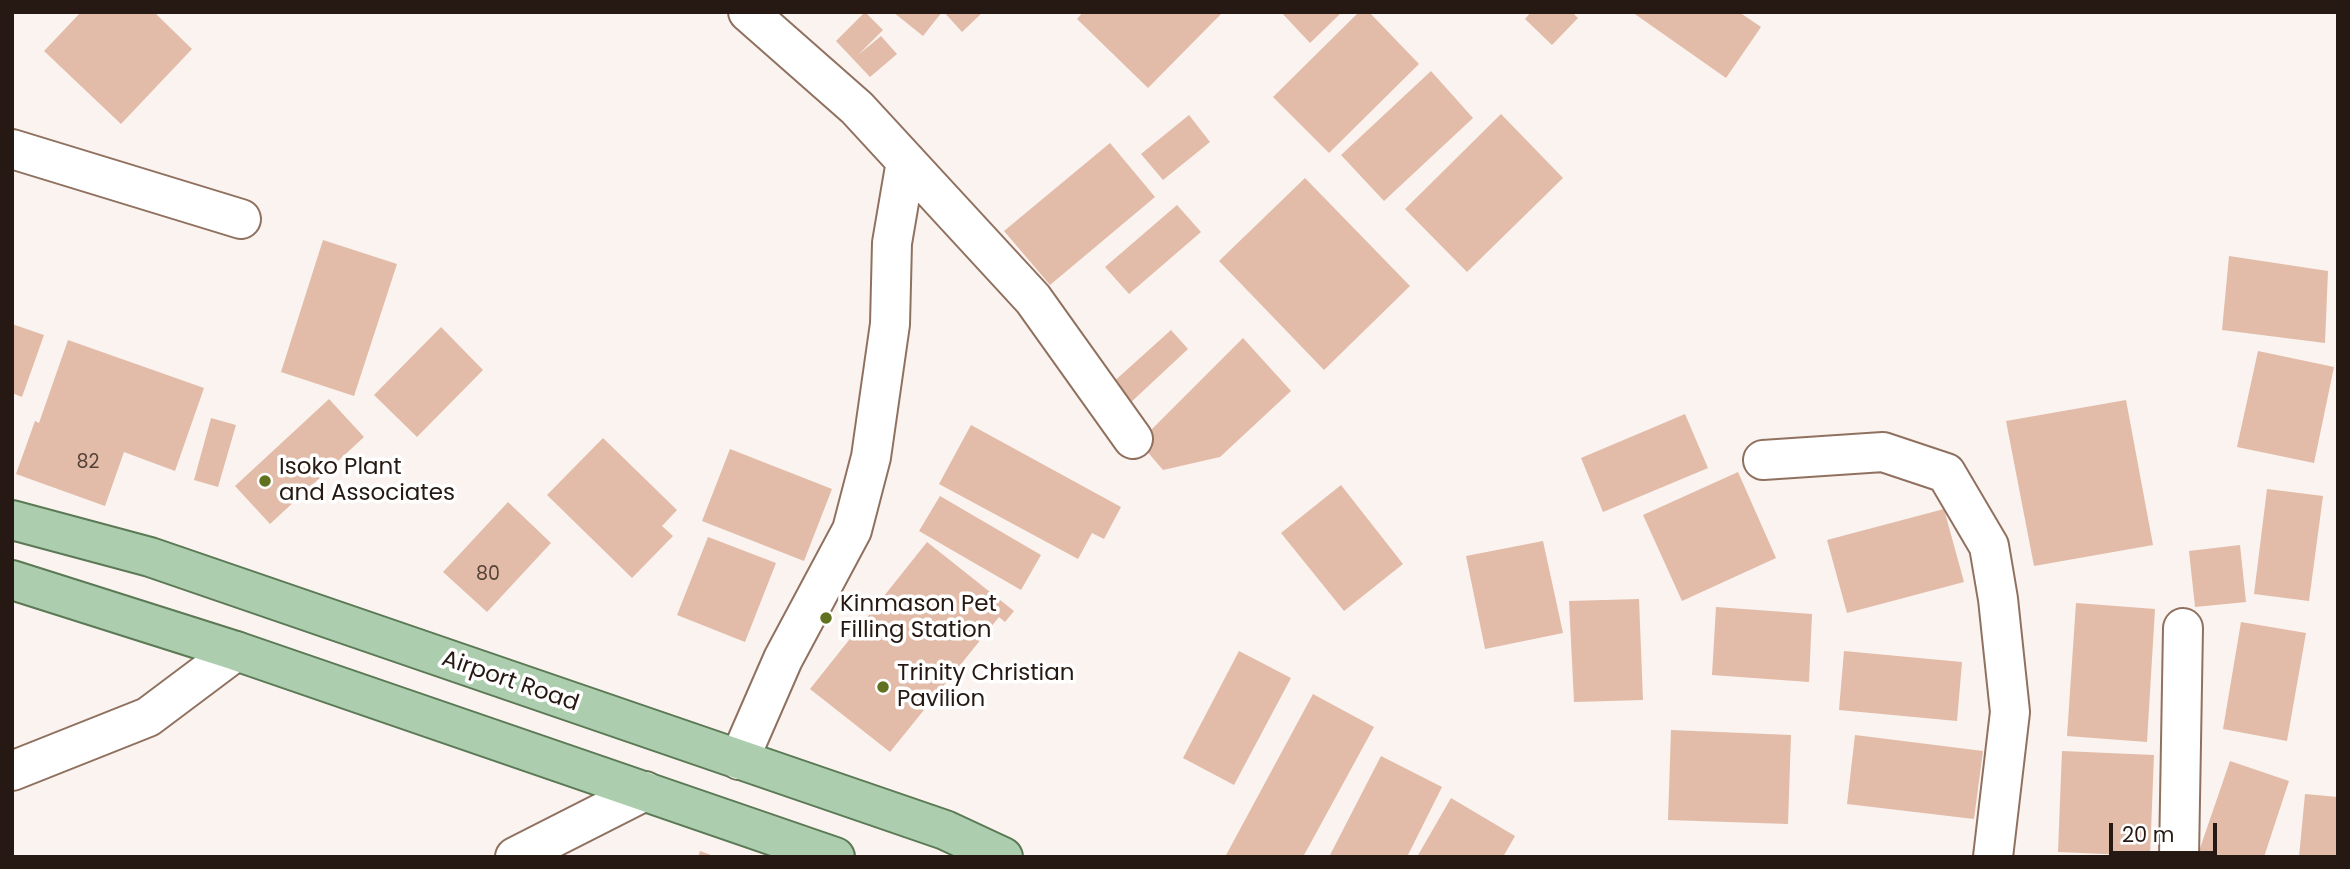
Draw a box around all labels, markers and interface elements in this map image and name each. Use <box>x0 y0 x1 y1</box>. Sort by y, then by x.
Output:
house number: 82 <box>77 452 99 474</box>
place label: Isoko Plant and Associates <box>279 454 455 508</box>
marker: Isoko Plant and Associates <box>257 473 273 489</box>
house number: 80 <box>476 564 500 586</box>
place label: Kinmason Pet Filling Station <box>840 591 997 645</box>
marker: Kinmason Pet Filling Station <box>818 610 834 626</box>
street label: Airport Road <box>438 646 582 718</box>
place label: Trinity Christian Pavilion <box>897 660 1075 714</box>
marker: Trinity Christian Pavilion <box>875 679 891 695</box>
scale bar <box>2112 810 2220 854</box>
text: 20 m <box>2122 820 2175 849</box>

